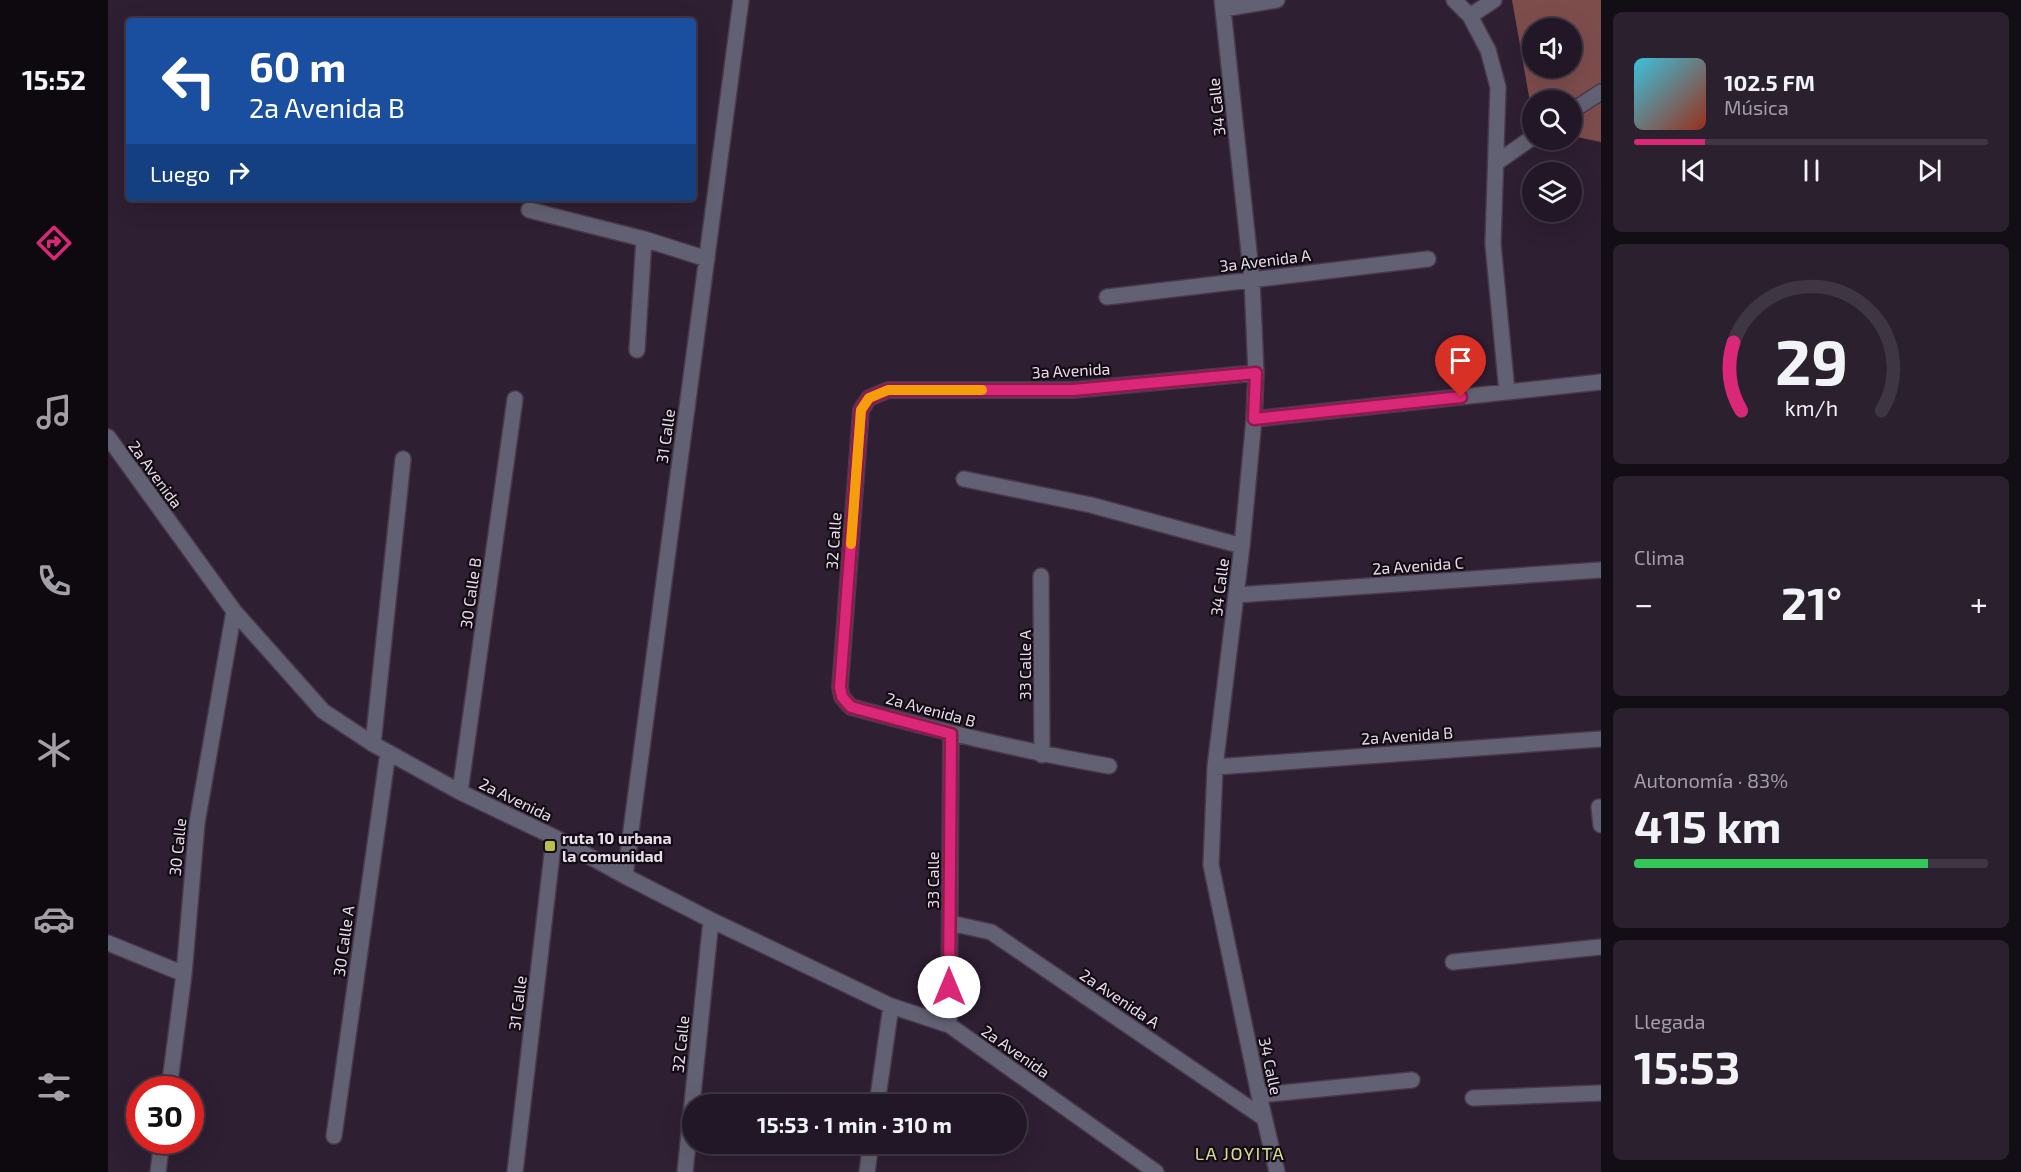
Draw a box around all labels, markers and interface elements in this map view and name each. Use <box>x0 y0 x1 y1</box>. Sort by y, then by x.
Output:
map controls <box>1522 18 1582 222</box>
button: sound <box>1522 18 1582 78</box>
text: 60 m <box>249 40 346 90</box>
icon: left <box>150 42 228 120</box>
text: 15:52 <box>22 63 86 95</box>
text: 102.5 FM <box>1724 69 1815 95</box>
street label: 34 Calle <box>1204 77 1228 137</box>
button: search <box>1522 90 1582 150</box>
text: 2a Avenida B <box>249 91 405 123</box>
text: Música <box>1724 95 1789 119</box>
icon: previous <box>1677 154 1710 187</box>
icon: pause <box>1795 154 1828 187</box>
icon: next <box>1913 154 1946 187</box>
icon: right <box>222 156 255 189</box>
text: Luego <box>150 160 210 186</box>
button: layers <box>1522 162 1582 222</box>
icon: directions <box>33 222 75 264</box>
street label: 3a Avenida A <box>1218 245 1312 275</box>
text: 29 <box>1774 323 1848 398</box>
pin <box>1435 335 1486 397</box>
icon: arrive <box>1444 344 1477 377</box>
street label: 3a Avenida <box>1031 358 1111 382</box>
icon: music <box>33 391 75 433</box>
text: km/h <box>1784 395 1838 420</box>
street label: 31 Calle <box>652 408 678 464</box>
street label: 2a Avenida <box>125 437 187 511</box>
street label: 32 Calle <box>822 512 844 570</box>
text: Clima <box>1634 545 1685 569</box>
street label: 2a Avenida C <box>1372 552 1464 578</box>
street label: 30 Calle B <box>456 556 484 630</box>
street label: 34 Calle <box>1206 557 1232 617</box>
icon: phone <box>33 560 75 602</box>
text: 21° <box>1781 575 1842 629</box>
text: − <box>1634 583 1653 623</box>
text: + <box>1970 583 1988 623</box>
street label: 33 Calle A <box>1015 630 1034 700</box>
street label: 2a Avenida B <box>884 688 978 730</box>
street label: 2a Avenida B <box>1360 722 1454 748</box>
icon: climate <box>33 729 75 771</box>
text: Autonomía · 83% <box>1634 768 1788 792</box>
street label: 2a Avenida <box>476 773 556 825</box>
text: 415 km <box>1634 798 1781 852</box>
street label: 30 Calle <box>165 817 189 877</box>
place label: ruta 10 urbana la comunidad <box>562 828 672 865</box>
marker: ruta 10 urbana la comunidad <box>543 839 557 853</box>
street label: 33 Calle <box>923 851 942 909</box>
icon: car <box>33 898 75 940</box>
street label: 30 Calle A <box>329 904 357 978</box>
position arrow <box>917 955 981 1019</box>
street label: 2a Avenida A <box>1077 964 1163 1032</box>
street label: 31 Calle <box>504 975 530 1031</box>
text: Llegada <box>1634 1009 1705 1033</box>
street label: 32 Calle <box>668 1014 692 1074</box>
street label: 2a Avenida <box>978 1021 1054 1081</box>
street label: 34 Calle <box>1256 1036 1286 1096</box>
text: 15:53 <box>1634 1039 1740 1093</box>
icon: filters <box>33 1066 75 1108</box>
speed limit sign: 30 <box>126 1076 204 1154</box>
text: 15:53 · 1 min · 310 m <box>757 1111 952 1137</box>
district label: LA JOYITA <box>1195 1142 1285 1164</box>

